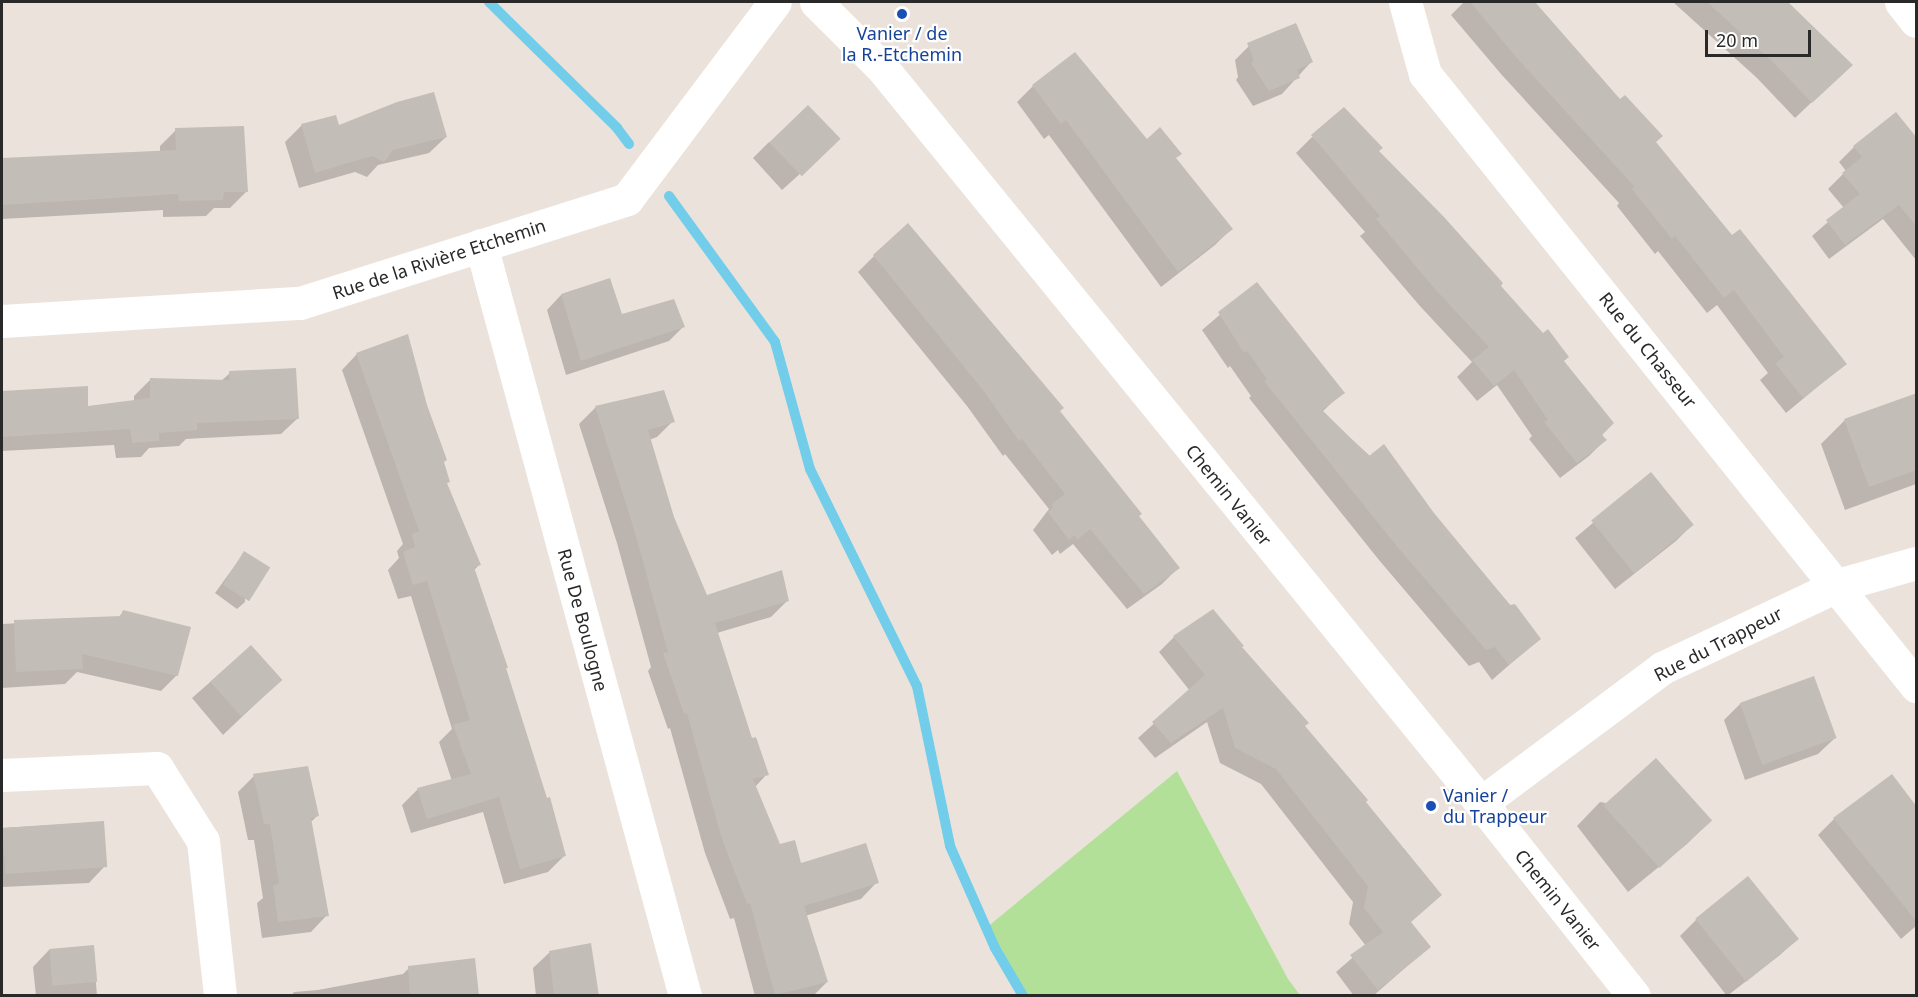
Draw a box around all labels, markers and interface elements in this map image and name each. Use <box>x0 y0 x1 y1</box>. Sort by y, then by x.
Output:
marker: Vanier / de la R.-Etchemin <box>895 7 909 21</box>
scale bar <box>1708 18 1814 56</box>
place label: Vanier / de la R.-Etchemin <box>842 23 962 66</box>
text: 20 m <box>1716 28 1758 52</box>
street label: Rue de la Rivière Etchemin <box>330 214 548 304</box>
street label: Rue du Chasseur <box>1595 288 1701 412</box>
street label: Chemin Vanier <box>1182 440 1276 550</box>
street label: Rue De Boulogne <box>554 546 612 694</box>
street label: Rue du Trappeur <box>1650 602 1786 686</box>
place label: Vanier / du Trappeur <box>1443 785 1547 828</box>
marker: Vanier / du Trappeur <box>1424 799 1438 813</box>
street label: Chemin Vanier <box>1511 845 1605 955</box>

